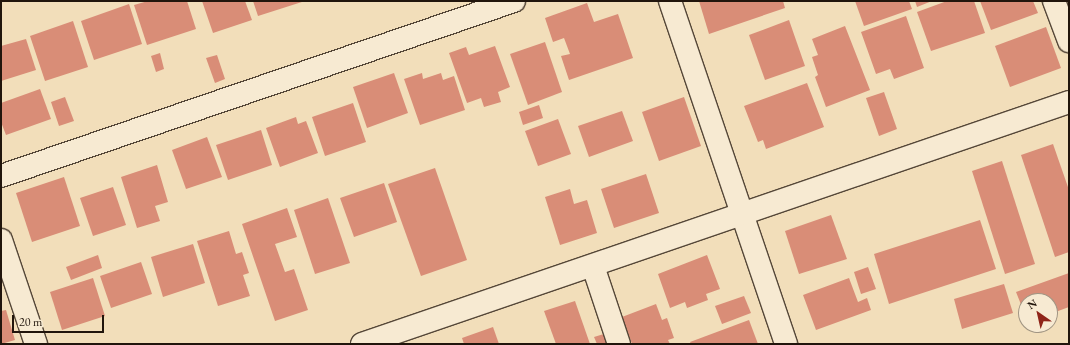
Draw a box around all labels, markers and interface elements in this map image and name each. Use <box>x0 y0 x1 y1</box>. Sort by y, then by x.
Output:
north arrow <box>1018 293 1058 333</box>
text: N <box>1024 296 1039 312</box>
scale bar <box>14 307 106 333</box>
text: 20 m <box>19 314 42 330</box>

